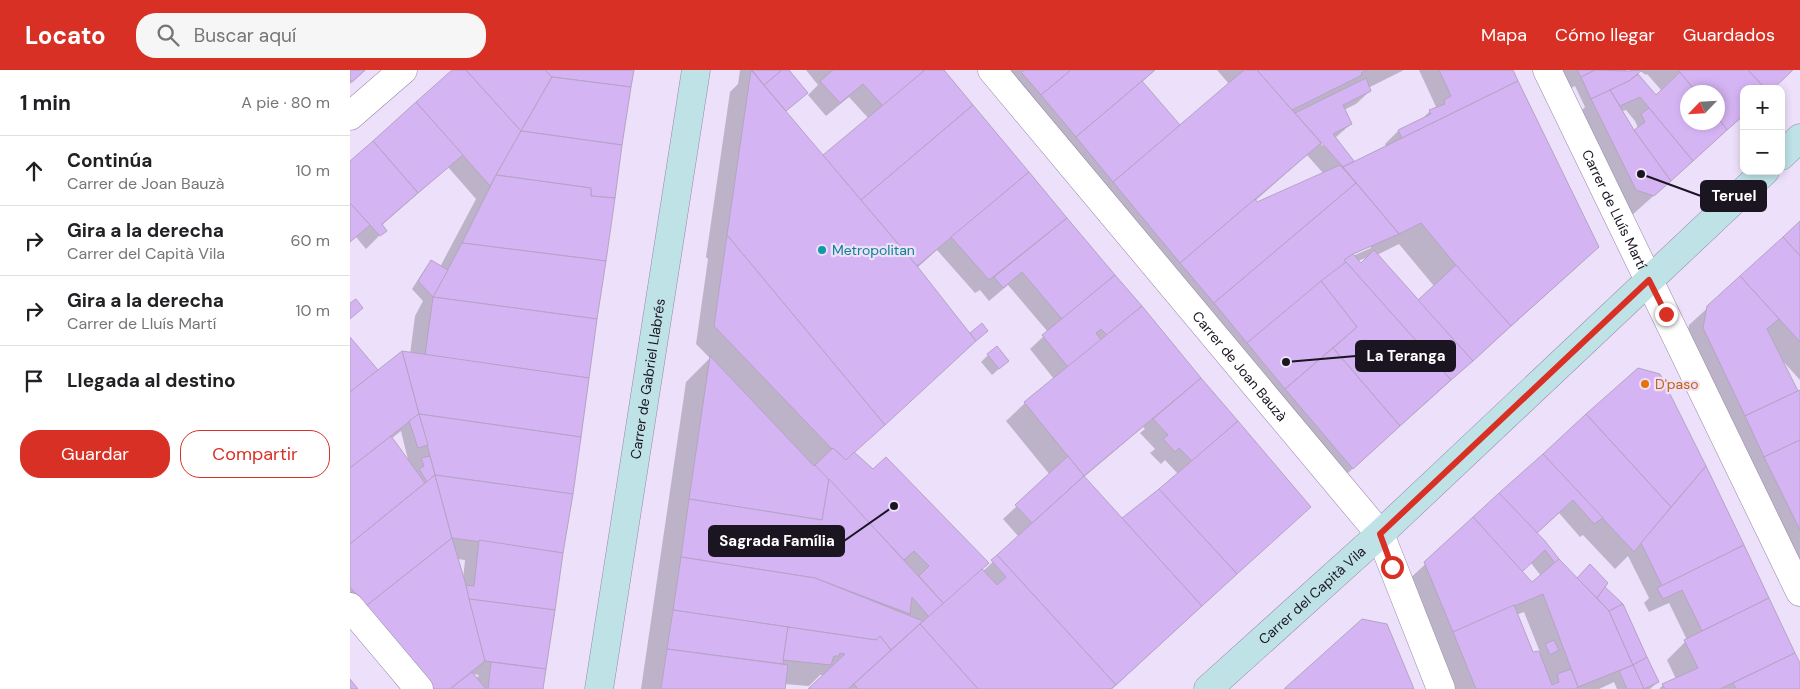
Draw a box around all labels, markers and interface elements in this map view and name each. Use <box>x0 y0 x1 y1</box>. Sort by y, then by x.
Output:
search box <box>136 13 486 58</box>
text: Locato <box>25 20 106 51</box>
icon: search <box>154 21 182 49</box>
text: Buscar aquí <box>194 23 296 48</box>
text: Mapa <box>1481 23 1527 47</box>
text: Cómo llegar <box>1555 23 1655 47</box>
text: Guardados <box>1683 23 1775 47</box>
north arrow <box>1680 85 1725 130</box>
map controls <box>1740 85 1785 175</box>
button: + <box>1740 85 1785 130</box>
text: 1 min <box>20 89 71 117</box>
text: A pie · 80 m <box>241 92 330 113</box>
button: − <box>1740 130 1785 175</box>
street label: Carrer de Lluís Martí <box>1578 147 1652 273</box>
text: Continúa <box>67 148 152 173</box>
icon: ahead <box>20 157 48 185</box>
text: 10 m <box>296 160 330 181</box>
text: Carrer de Joan Bauzà <box>67 173 225 194</box>
callout: Teruel <box>1701 181 1766 211</box>
text: Teruel <box>1711 186 1757 206</box>
text: Gira a la derecha <box>67 218 224 243</box>
icon: right <box>20 227 48 255</box>
text: 60 m <box>290 230 330 251</box>
place label: Metropolitan <box>832 241 915 259</box>
text: Carrer del Capità Vila <box>67 243 225 264</box>
marker: Metropolitan <box>816 244 828 256</box>
text: Gira a la derecha <box>67 288 224 313</box>
icon: right <box>20 297 48 325</box>
street label: Carrer de Gabriel Llabrés <box>626 297 669 460</box>
text: 10 m <box>296 300 330 321</box>
route end <box>1655 303 1678 326</box>
street label: Carrer de Joan Bauzà <box>1188 307 1291 425</box>
text: Carrer de Lluís Martí <box>67 313 216 334</box>
callout: La Teranga <box>1356 341 1455 371</box>
text: La Teranga <box>1366 346 1446 366</box>
icon: arrive <box>20 367 48 395</box>
text: Llegada al destino <box>67 368 236 393</box>
place label: D'paso <box>1655 375 1699 393</box>
marker: D'paso <box>1639 378 1651 390</box>
button: Guardar <box>20 430 170 478</box>
button: Compartir <box>180 430 330 478</box>
callout: Sagrada Família <box>709 526 844 556</box>
text: Sagrada Família <box>719 531 835 551</box>
street label: Carrer del Capità Vila <box>1255 542 1369 648</box>
route start <box>1381 556 1404 579</box>

